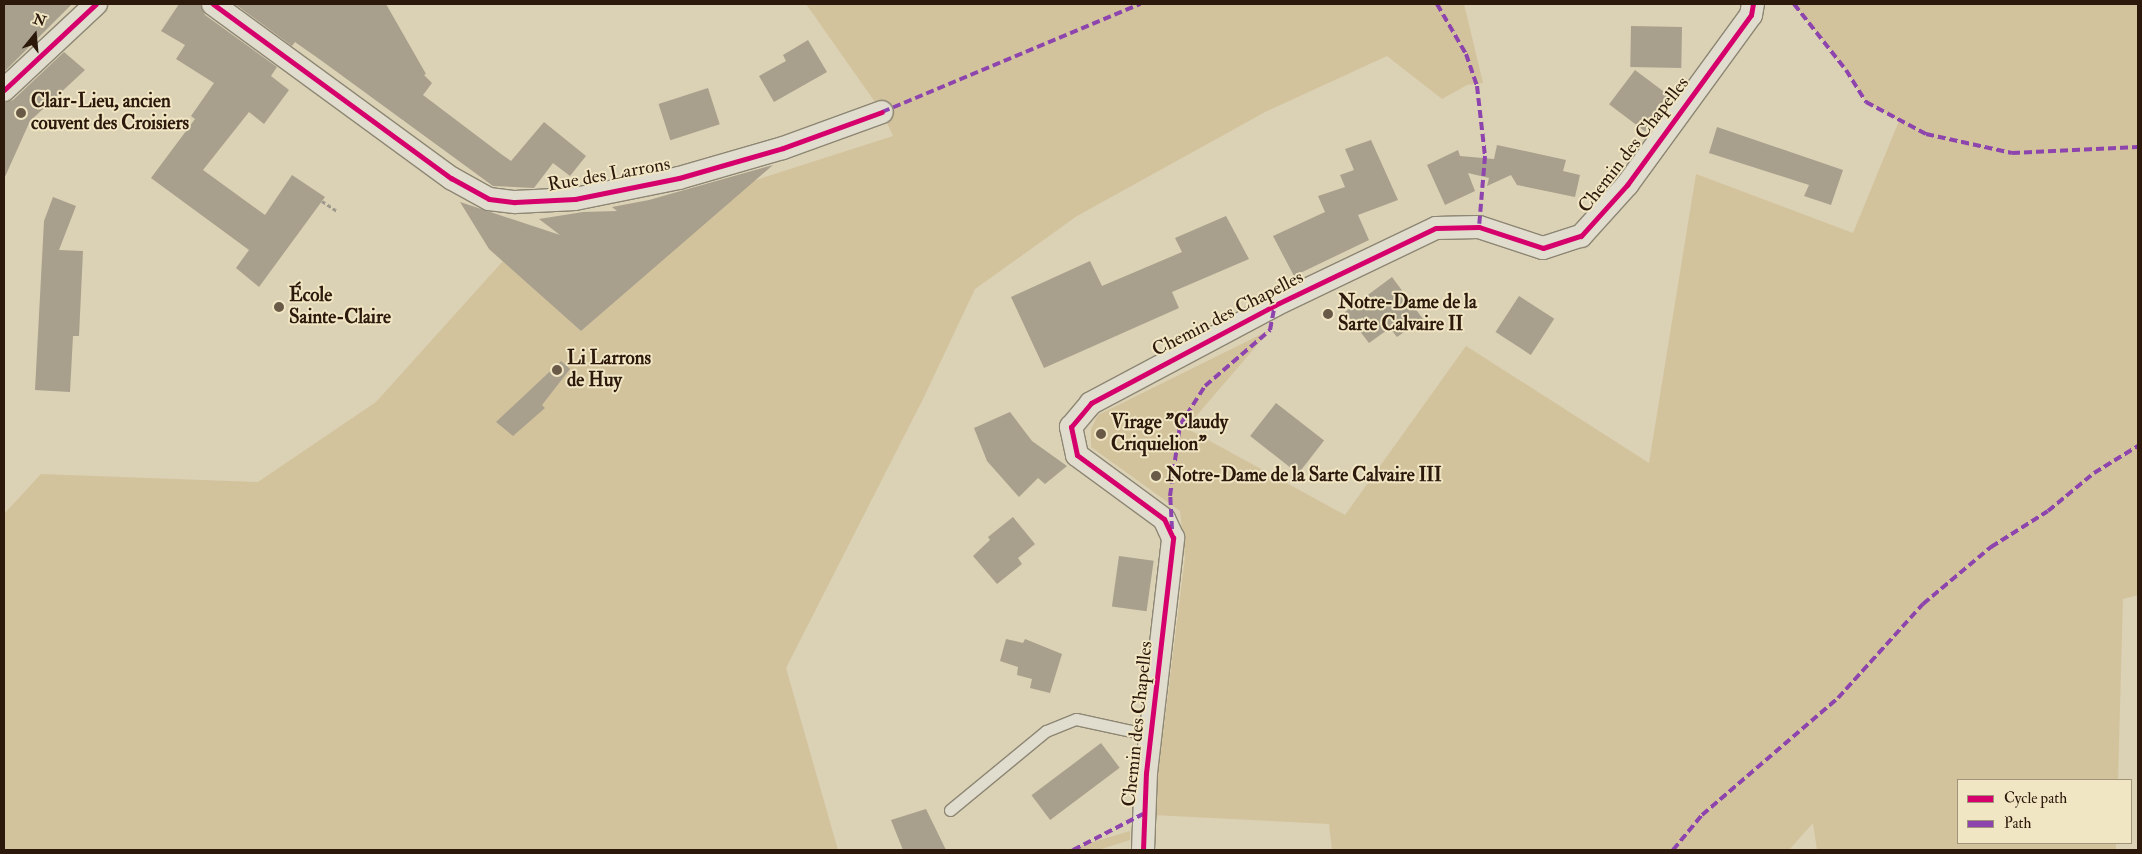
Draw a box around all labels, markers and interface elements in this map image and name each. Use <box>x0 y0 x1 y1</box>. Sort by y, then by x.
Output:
north arrow <box>10 10 60 60</box>
text: N <box>31 10 48 30</box>
street label: Chemin des Chapelles <box>1574 72 1694 218</box>
place label: Clair-Lieu, ancien couvent des Croisiers <box>31 91 189 135</box>
marker: Clair-Lieu, ancien couvent des Croisiers <box>15 107 27 119</box>
street label: Rue des Larrons <box>546 153 672 197</box>
street label: Chemin des Chapelles <box>1149 266 1307 362</box>
place label: École Sainte-Claire <box>289 285 391 329</box>
place label: Notre-Dame de la Sarte Calvaire II <box>1338 292 1477 336</box>
marker: École Sainte-Claire <box>273 301 285 313</box>
marker: Notre-Dame de la Sarte Calvaire II <box>1322 308 1334 320</box>
place label: Li Larrons de Huy <box>567 348 651 392</box>
marker: Li Larrons de Huy <box>551 364 563 376</box>
place label: Virage "Claudy Criquielion" <box>1111 412 1228 456</box>
marker: Virage "Claudy Criquielion" <box>1095 428 1107 440</box>
place label: Notre-Dame de la Sarte Calvaire III <box>1166 465 1442 487</box>
marker: Notre-Dame de la Sarte Calvaire III <box>1150 470 1162 482</box>
street label: Chemin des Chapelles <box>1118 640 1158 808</box>
legend <box>1957 779 2132 844</box>
text: Cycle path <box>2004 789 2067 808</box>
text: Path <box>2004 814 2031 833</box>

